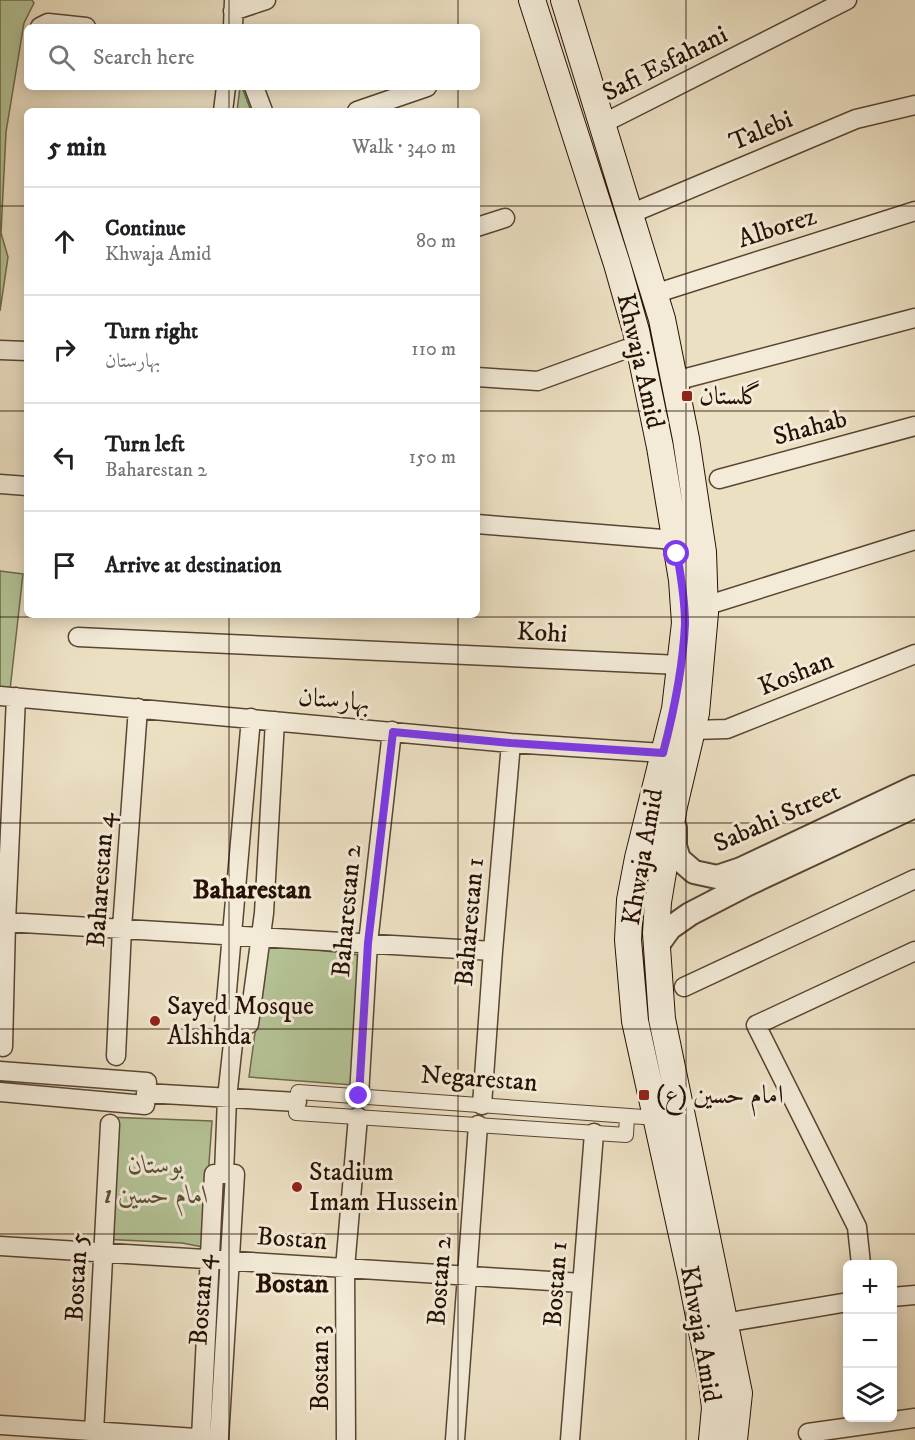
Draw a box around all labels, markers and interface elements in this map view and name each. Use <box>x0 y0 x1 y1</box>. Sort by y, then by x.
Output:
street label: Safi Esfahani <box>597 18 733 110</box>
search box <box>24 24 480 90</box>
icon: search <box>45 41 78 74</box>
text: Search here <box>93 44 195 71</box>
street label: Talebi <box>724 103 798 159</box>
text: 5 min <box>48 131 106 164</box>
text: Walk · 340 m <box>352 135 456 160</box>
street label: Alborez <box>733 200 821 256</box>
text: Continue <box>105 215 186 242</box>
icon: ahead <box>48 225 81 258</box>
text: 80 m <box>416 229 456 254</box>
text: Khwaja Amid <box>105 242 211 267</box>
street label: Khwaja Amid <box>608 290 672 432</box>
text: Turn right <box>105 318 198 345</box>
icon: right <box>48 333 81 366</box>
text: 110 m <box>411 337 456 362</box>
text: بهارستان <box>105 349 160 374</box>
place label: گلستان <box>699 380 761 413</box>
marker: گلستان <box>680 389 694 403</box>
street label: Shahab <box>769 402 851 454</box>
text: Turn left <box>105 431 185 458</box>
icon: left <box>48 441 81 474</box>
text: 150 m <box>409 445 456 470</box>
text: Baharestan 2 <box>105 458 207 483</box>
route start <box>663 540 689 566</box>
icon: arrive <box>48 549 81 582</box>
text: Arrive at destination <box>105 552 282 579</box>
street label: Kohi <box>516 615 568 651</box>
street label: Koshan <box>754 644 839 704</box>
street label: بهارستان <box>297 680 371 720</box>
street label: Sabahi Street <box>708 775 846 861</box>
street label: Khwaja Amid <box>615 786 671 928</box>
street label: Baharestan 4 <box>80 811 122 948</box>
street label: Baharestan 2 <box>325 843 369 978</box>
street label: Baharestan 1 <box>448 856 492 988</box>
district label: Baharestan <box>193 873 312 907</box>
place label: Sayed Mosque Alshhda <box>167 990 314 1053</box>
marker: Sayed Mosque Alshhda <box>148 1014 162 1028</box>
street label: Negarestan <box>419 1058 539 1100</box>
place label: امام حسین (ع) <box>656 1079 784 1117</box>
route end <box>345 1082 371 1108</box>
marker: امام حسین (ع) <box>637 1088 651 1102</box>
park label: بوستان امام حسین 1 <box>103 1149 209 1217</box>
place label: Stadium Imam Hussein <box>309 1156 458 1219</box>
marker: Stadium Imam Hussein <box>290 1180 304 1194</box>
street label: Bostan <box>256 1220 329 1258</box>
street label: Bostan 5 <box>58 1232 96 1322</box>
street label: Bostan 2 <box>420 1235 460 1327</box>
street label: Bostan 1 <box>537 1240 575 1328</box>
street label: Bostan 4 <box>182 1252 222 1347</box>
map controls <box>843 1260 897 1422</box>
button: + <box>843 1260 897 1314</box>
street label: Khwaja Amid <box>672 1263 728 1405</box>
district label: Bostan <box>255 1267 330 1301</box>
button: − <box>843 1314 897 1368</box>
street label: Bostan 3 <box>304 1325 337 1411</box>
button: layers <box>843 1368 897 1422</box>

